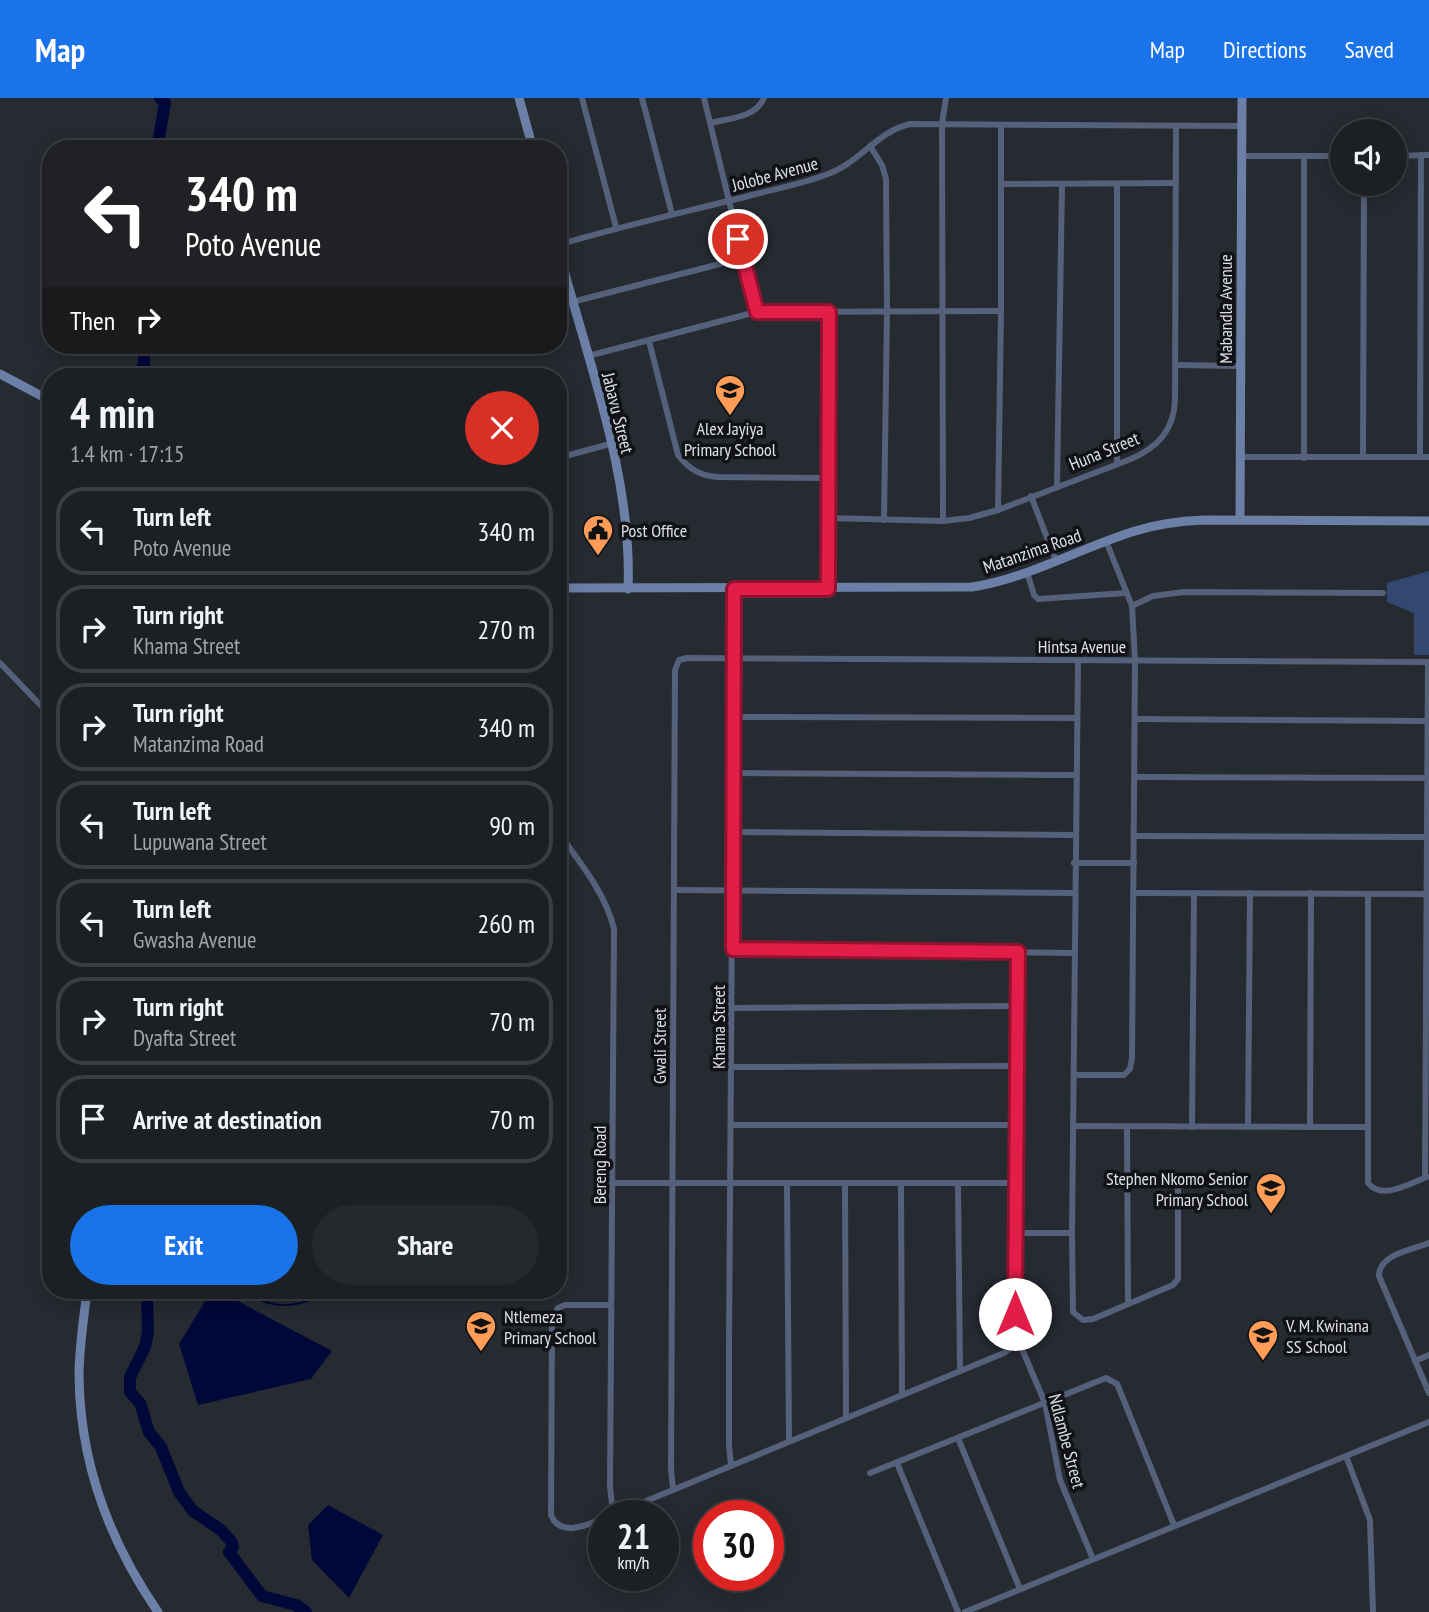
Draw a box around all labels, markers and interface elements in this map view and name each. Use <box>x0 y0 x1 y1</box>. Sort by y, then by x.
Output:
text: Map <box>35 28 85 71</box>
text: Map <box>1150 34 1185 65</box>
text: Directions <box>1223 34 1307 65</box>
text: Saved <box>1345 34 1394 65</box>
map controls <box>1330 119 1407 196</box>
button: sound <box>1330 119 1407 196</box>
street label: Jolobe Avenue <box>728 151 821 197</box>
text: 340 m <box>185 161 298 225</box>
icon: left <box>70 168 161 259</box>
pin <box>708 209 768 269</box>
icon: arrive <box>719 220 757 258</box>
text: Poto Avenue <box>185 223 322 265</box>
street label: Mabandla Avenue <box>1214 254 1237 364</box>
icon: right <box>129 301 167 339</box>
text: Then <box>70 304 115 337</box>
street label: Jabavu Street <box>597 369 639 456</box>
school or university icon: Alex Jayiya Primary School <box>713 373 747 417</box>
text: 4 min <box>70 385 155 440</box>
button: close <box>465 391 539 465</box>
place label: Alex Jayiya Primary School <box>684 417 777 461</box>
street label: Huna Street <box>1066 427 1142 475</box>
text: 1.4 km · 17:15 <box>70 439 184 468</box>
text: Turn left <box>133 500 211 533</box>
icon: left <box>74 512 112 550</box>
public building icon: Post Office <box>581 513 615 557</box>
text: 340 m <box>477 515 535 548</box>
place label: Post Office <box>621 519 687 542</box>
street label: Matanzima Road <box>980 523 1084 579</box>
text: Poto Avenue <box>133 533 231 562</box>
text: Turn right <box>133 598 224 631</box>
icon: right <box>74 610 112 648</box>
text: 270 m <box>477 613 535 646</box>
text: Khama Street <box>133 631 240 660</box>
street label: Hintsa Avenue <box>1038 635 1126 658</box>
text: Turn right <box>133 696 224 729</box>
icon: right <box>74 708 112 746</box>
text: 340 m <box>477 711 535 744</box>
text: Matanzima Road <box>133 729 264 758</box>
text: Turn left <box>133 794 211 827</box>
icon: left <box>74 806 112 844</box>
text: 90 m <box>489 809 535 842</box>
text: Lupuwana Street <box>133 827 267 856</box>
text: Turn left <box>133 892 211 925</box>
icon: left <box>74 904 112 942</box>
text: 260 m <box>477 907 535 940</box>
text: Gwasha Avenue <box>133 925 257 954</box>
street label: Khama Street <box>707 985 730 1069</box>
text: Turn right <box>133 990 224 1023</box>
icon: right <box>74 1002 112 1040</box>
text: 70 m <box>489 1005 535 1038</box>
street label: Gwali Street <box>648 1008 671 1084</box>
text: Dyafta Street <box>133 1023 236 1052</box>
icon: arrive <box>74 1100 112 1138</box>
text: Arrive at destination <box>133 1103 322 1136</box>
text: 70 m <box>489 1103 535 1136</box>
street label: Bereng Road <box>588 1126 611 1204</box>
place label: Stephen Nkomo Senior Primary School <box>1106 1167 1249 1211</box>
school or university icon: Stephen Nkomo Senior Primary School <box>1254 1171 1288 1215</box>
button: Exit <box>70 1205 298 1285</box>
button: Share <box>312 1205 539 1285</box>
position arrow <box>978 1277 1052 1351</box>
place label: Ntlemeza Primary School <box>504 1305 597 1349</box>
school or university icon: Ntlemeza Primary School <box>464 1309 498 1353</box>
place label: V. M. Kwinana SS School <box>1285 1314 1369 1358</box>
school or university icon: V. M. Kwinana SS School <box>1246 1318 1280 1362</box>
street label: Ndlambe Street <box>1043 1391 1091 1491</box>
speed limit sign: 30 <box>693 1500 784 1591</box>
text: 21 <box>617 1513 650 1559</box>
text: km/h <box>618 1551 649 1574</box>

